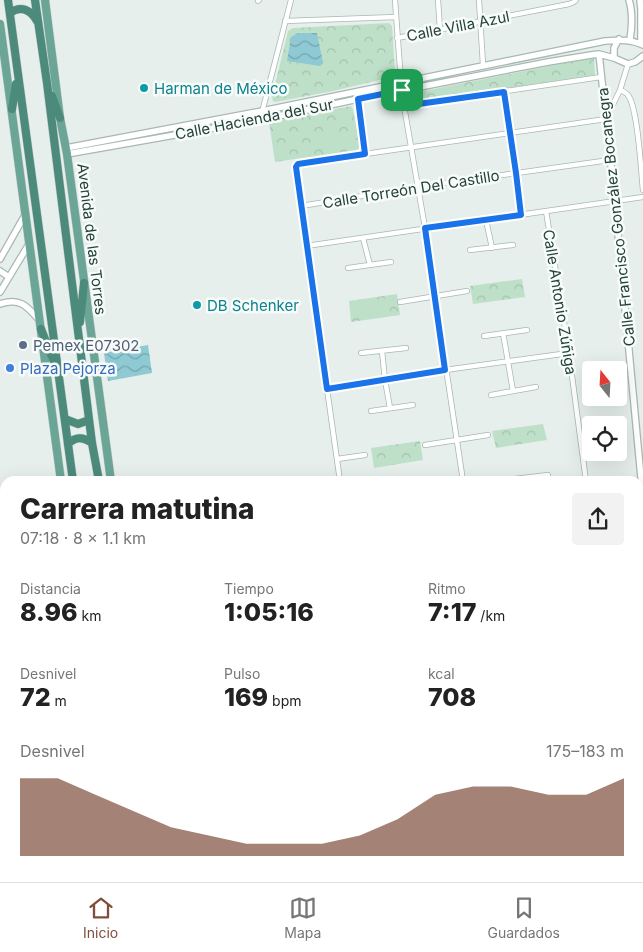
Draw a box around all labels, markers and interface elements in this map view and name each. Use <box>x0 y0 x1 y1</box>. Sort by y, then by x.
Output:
street label: Calle Villa Azul <box>405 7 511 45</box>
pin <box>381 69 423 111</box>
icon: arrive <box>388 76 416 104</box>
place label: Harman de México <box>154 79 288 98</box>
marker: Harman de México <box>138 82 150 94</box>
street label: Calle Francisco González Bocanegra <box>593 87 639 347</box>
street label: Calle Hacienda del Sur <box>173 94 335 144</box>
street label: Avenida de las Torres <box>73 162 111 316</box>
street label: Calle Torreón Del Castillo <box>321 166 501 212</box>
street label: Calle Antonio Zúñiga <box>539 228 581 376</box>
place label: DB Schenker <box>207 296 299 315</box>
marker: DB Schenker <box>191 299 203 311</box>
place label: Pemex E07302 <box>33 336 140 355</box>
marker: Pemex E07302 <box>17 339 29 351</box>
place label: Plaza Pejorza <box>20 359 116 378</box>
north arrow <box>582 361 628 406</box>
map controls <box>582 361 627 461</box>
marker: Plaza Pejorza <box>4 362 16 374</box>
button: locate <box>582 416 627 461</box>
text: Carrera matutina <box>20 492 255 526</box>
button: share <box>572 493 624 545</box>
text: 07:18 · 8 × 1.1 km <box>20 528 146 548</box>
text: Distancia <box>20 580 81 597</box>
text: Tiempo <box>224 580 274 597</box>
text: Ritmo <box>428 580 466 597</box>
text: 8.96 <box>20 597 78 627</box>
text: 1:05:16 <box>224 597 314 627</box>
text: 7:17 <box>428 597 476 627</box>
text: km <box>78 607 102 624</box>
text: /km <box>476 607 505 624</box>
text: Desnivel <box>20 665 76 682</box>
text: Pulso <box>224 665 260 682</box>
text: kcal <box>428 665 455 682</box>
text: 72 <box>20 682 51 712</box>
text: 169 <box>224 682 268 712</box>
text: 708 <box>428 682 476 712</box>
text: m <box>51 692 67 709</box>
text: bpm <box>268 692 301 709</box>
text: Desnivel <box>20 741 85 761</box>
text: 175–183 m <box>546 741 624 761</box>
tab: Inicio <box>83 894 118 941</box>
tab: Mapa <box>284 894 321 941</box>
tab: Guardados <box>488 894 560 941</box>

